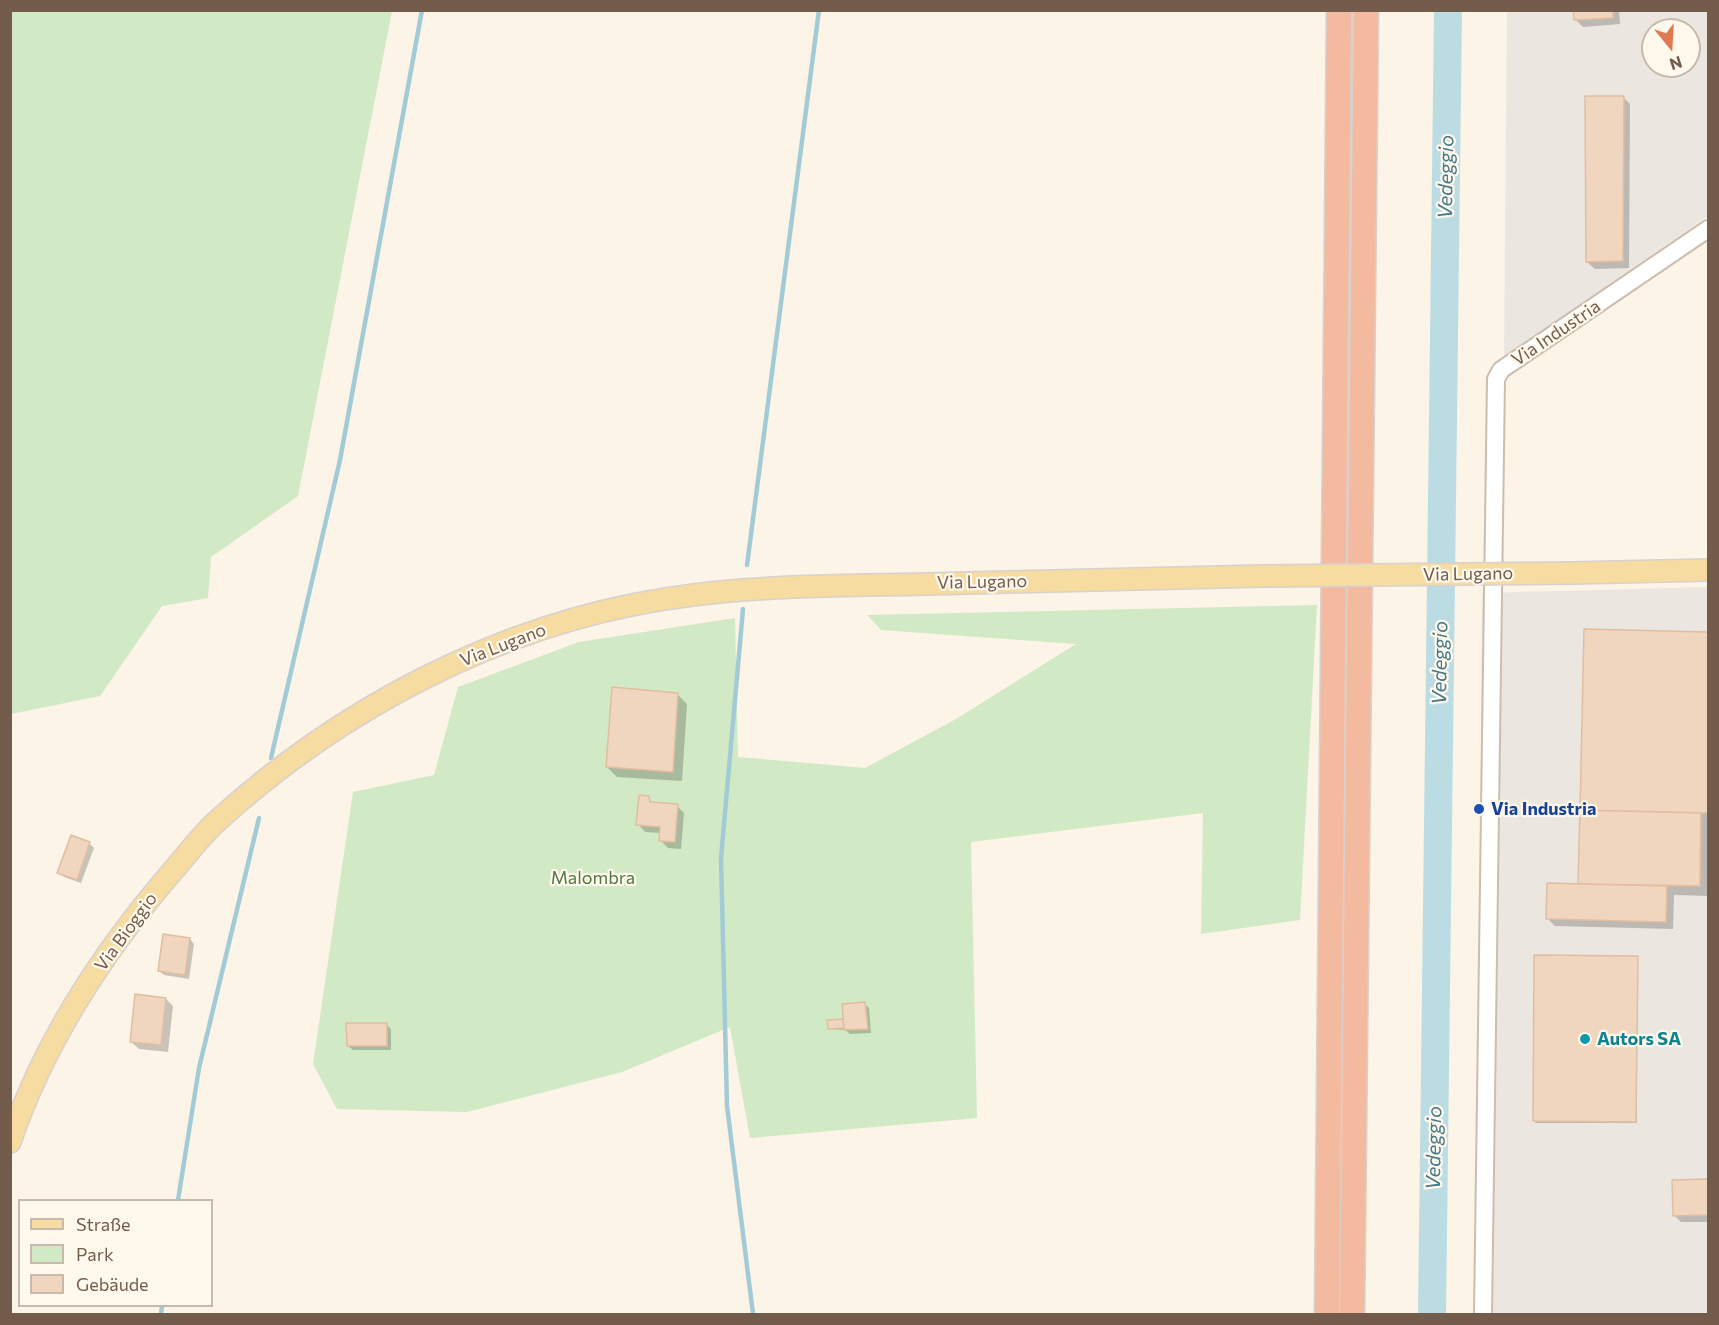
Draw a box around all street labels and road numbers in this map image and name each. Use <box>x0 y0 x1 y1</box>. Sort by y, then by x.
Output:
street label: Via Industria <box>1508 295 1604 371</box>
street label: Via Lugano <box>1423 562 1513 586</box>
street label: Via Lugano <box>937 570 1027 594</box>
street label: Via Lugano <box>457 619 549 671</box>
street label: Via Bioggio <box>90 889 162 975</box>

